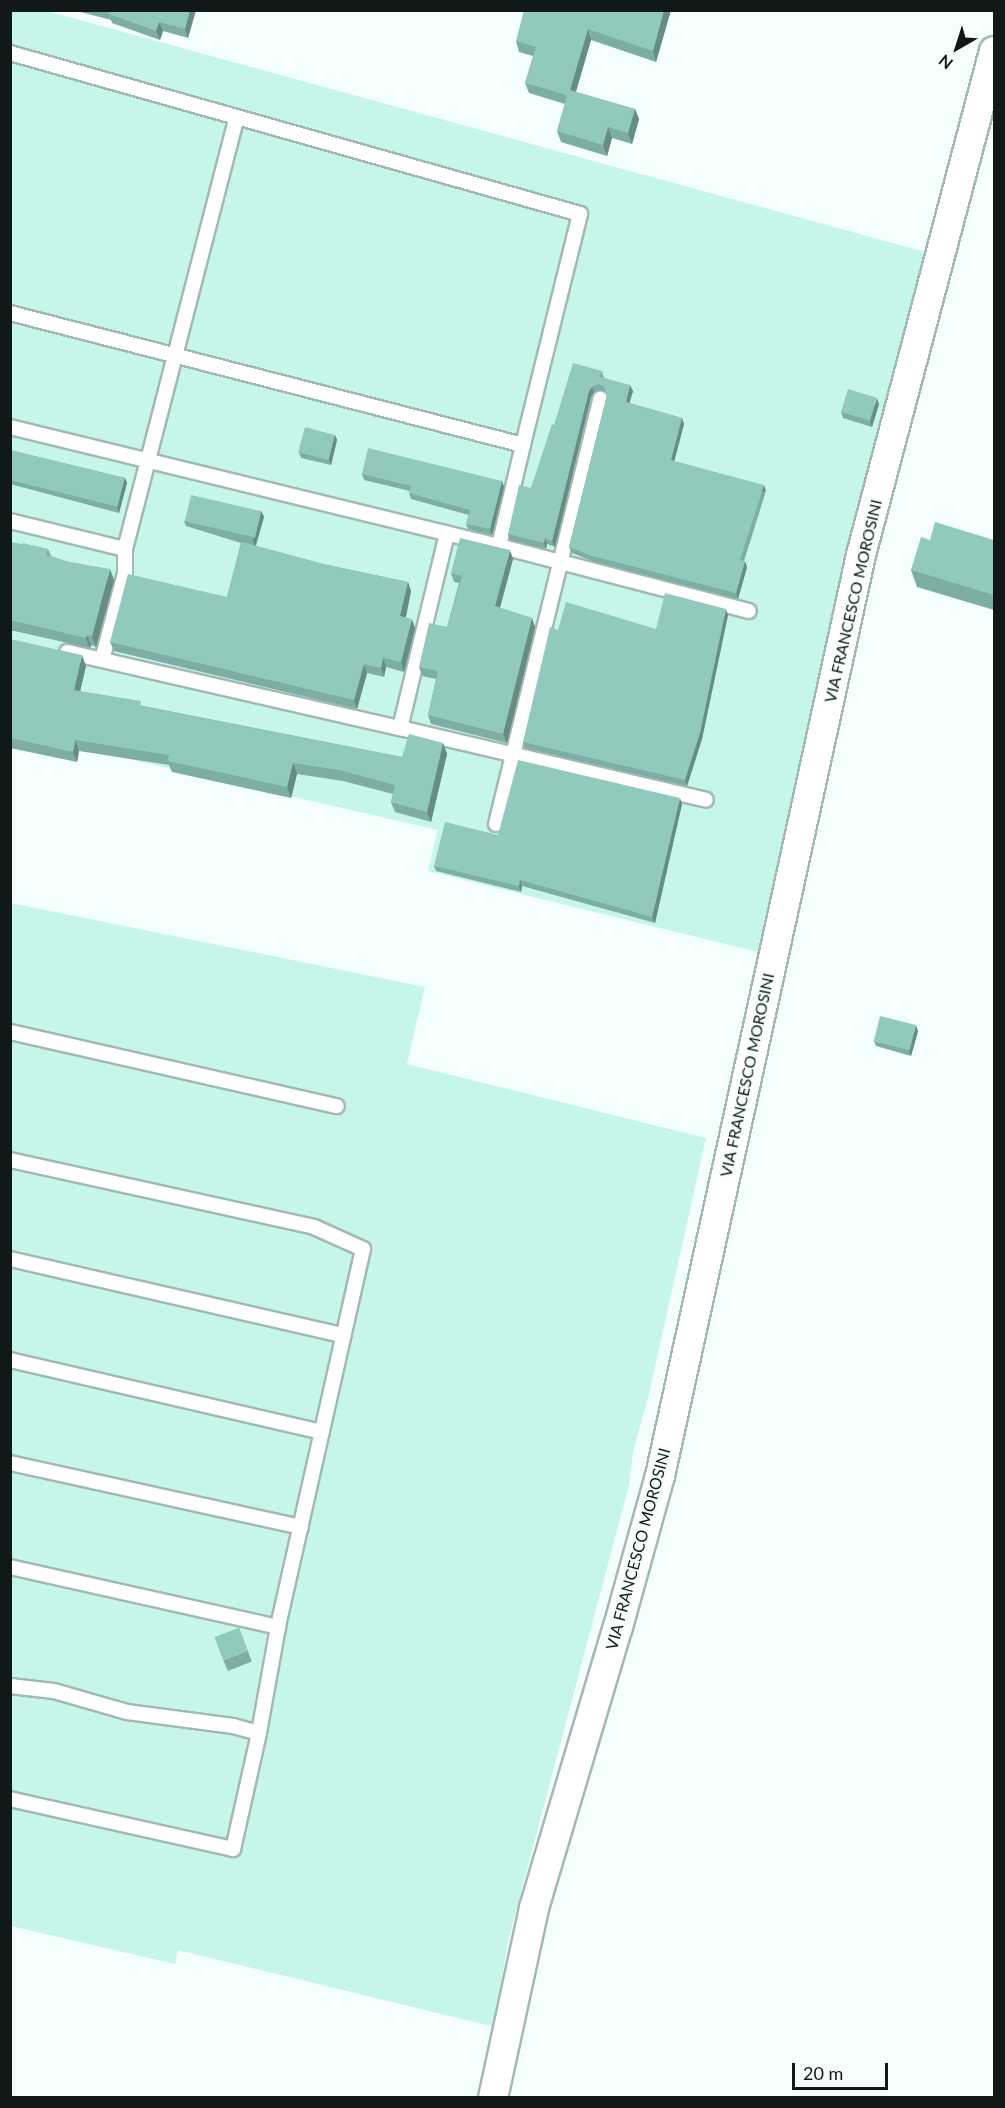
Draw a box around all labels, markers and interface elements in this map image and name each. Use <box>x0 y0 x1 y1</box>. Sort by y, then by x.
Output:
north arrow <box>927 18 987 78</box>
text: N <box>935 51 956 74</box>
street label: VIA FRANCESCO MOROSINI <box>820 497 886 705</box>
street label: VIA FRANCESCO MOROSINI <box>716 971 778 1179</box>
street label: VIA FRANCESCO MOROSINI <box>602 1446 674 1652</box>
scale bar <box>795 2051 891 2089</box>
text: 20 m <box>803 2062 843 2084</box>

